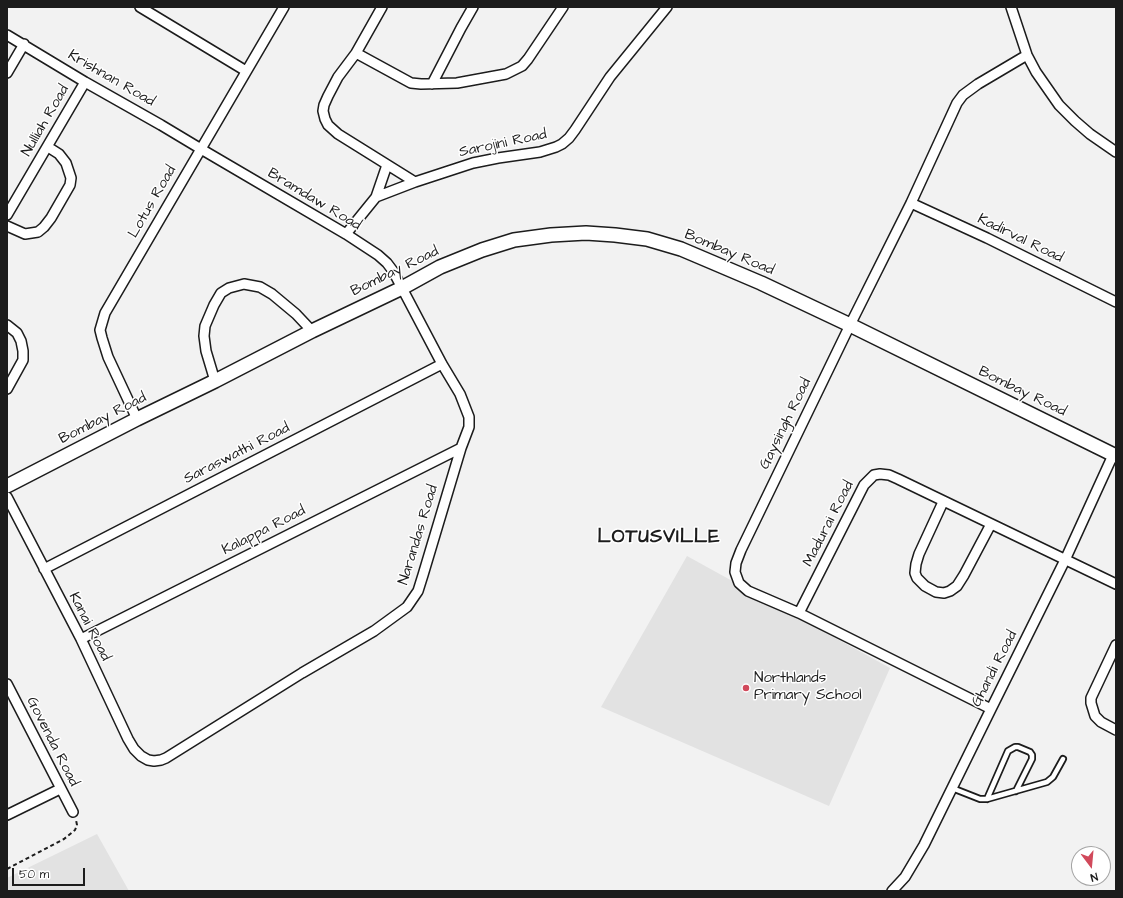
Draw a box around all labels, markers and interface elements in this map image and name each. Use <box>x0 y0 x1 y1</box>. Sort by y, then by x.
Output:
street label: Krishnan Road <box>64 47 158 111</box>
street label: Nulliah Road <box>18 82 74 160</box>
street label: Sarojini Road <box>458 126 548 162</box>
street label: Lotus Road <box>125 163 181 241</box>
street label: Bramdaw Road <box>264 165 364 235</box>
street label: Kadirval Road <box>974 210 1066 268</box>
street label: Bombay Road <box>682 226 776 280</box>
street label: Bombay Road <box>348 243 442 301</box>
street label: Bombay Road <box>975 363 1069 421</box>
street label: Gaysingh Road <box>756 375 816 473</box>
street label: Bombay Road <box>56 389 150 449</box>
street label: Saraswathi Road <box>181 419 293 489</box>
street label: Madurai Road <box>800 478 858 570</box>
street label: Narandas Road <box>395 483 443 587</box>
street label: Kalappa Road <box>219 502 309 560</box>
district label: LOTUSVILLE <box>598 527 720 549</box>
street label: Kanai Road <box>64 590 114 664</box>
street label: Ghandi Road <box>968 628 1022 710</box>
place label: Northlands Primary School <box>754 670 862 705</box>
marker: Northlands Primary School <box>741 683 751 693</box>
street label: Govenda Road <box>22 694 82 790</box>
north arrow <box>1071 846 1111 886</box>
scale bar <box>14 860 87 886</box>
text: 50 m <box>19 866 49 883</box>
text: N <box>1089 869 1100 885</box>

